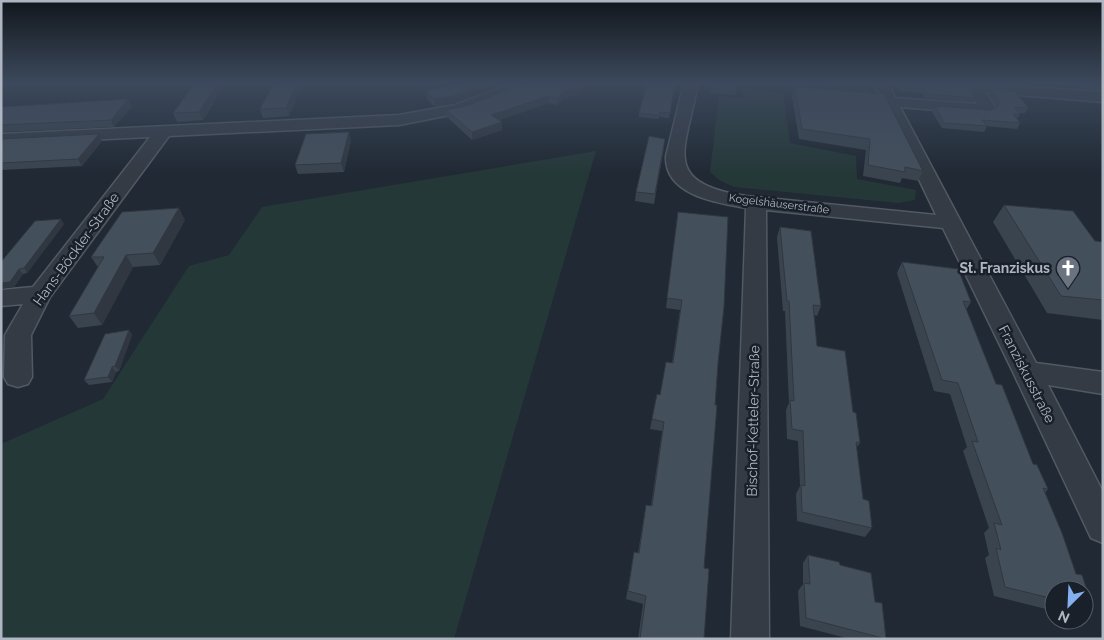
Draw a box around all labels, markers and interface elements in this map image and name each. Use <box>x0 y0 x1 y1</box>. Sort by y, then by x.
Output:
street label: Hans-Böckler-Straße <box>30 190 122 308</box>
street label: Kogelshäuserstraße <box>728 191 830 217</box>
church icon: St. Franziskus <box>1055 255 1081 289</box>
place label: St. Franziskus <box>959 260 1050 276</box>
street label: Franziskusstraße <box>995 322 1059 426</box>
street label: Bischof-Ketteler-Straße <box>744 345 762 497</box>
north arrow <box>1044 580 1094 630</box>
text: N <box>1056 607 1072 626</box>

